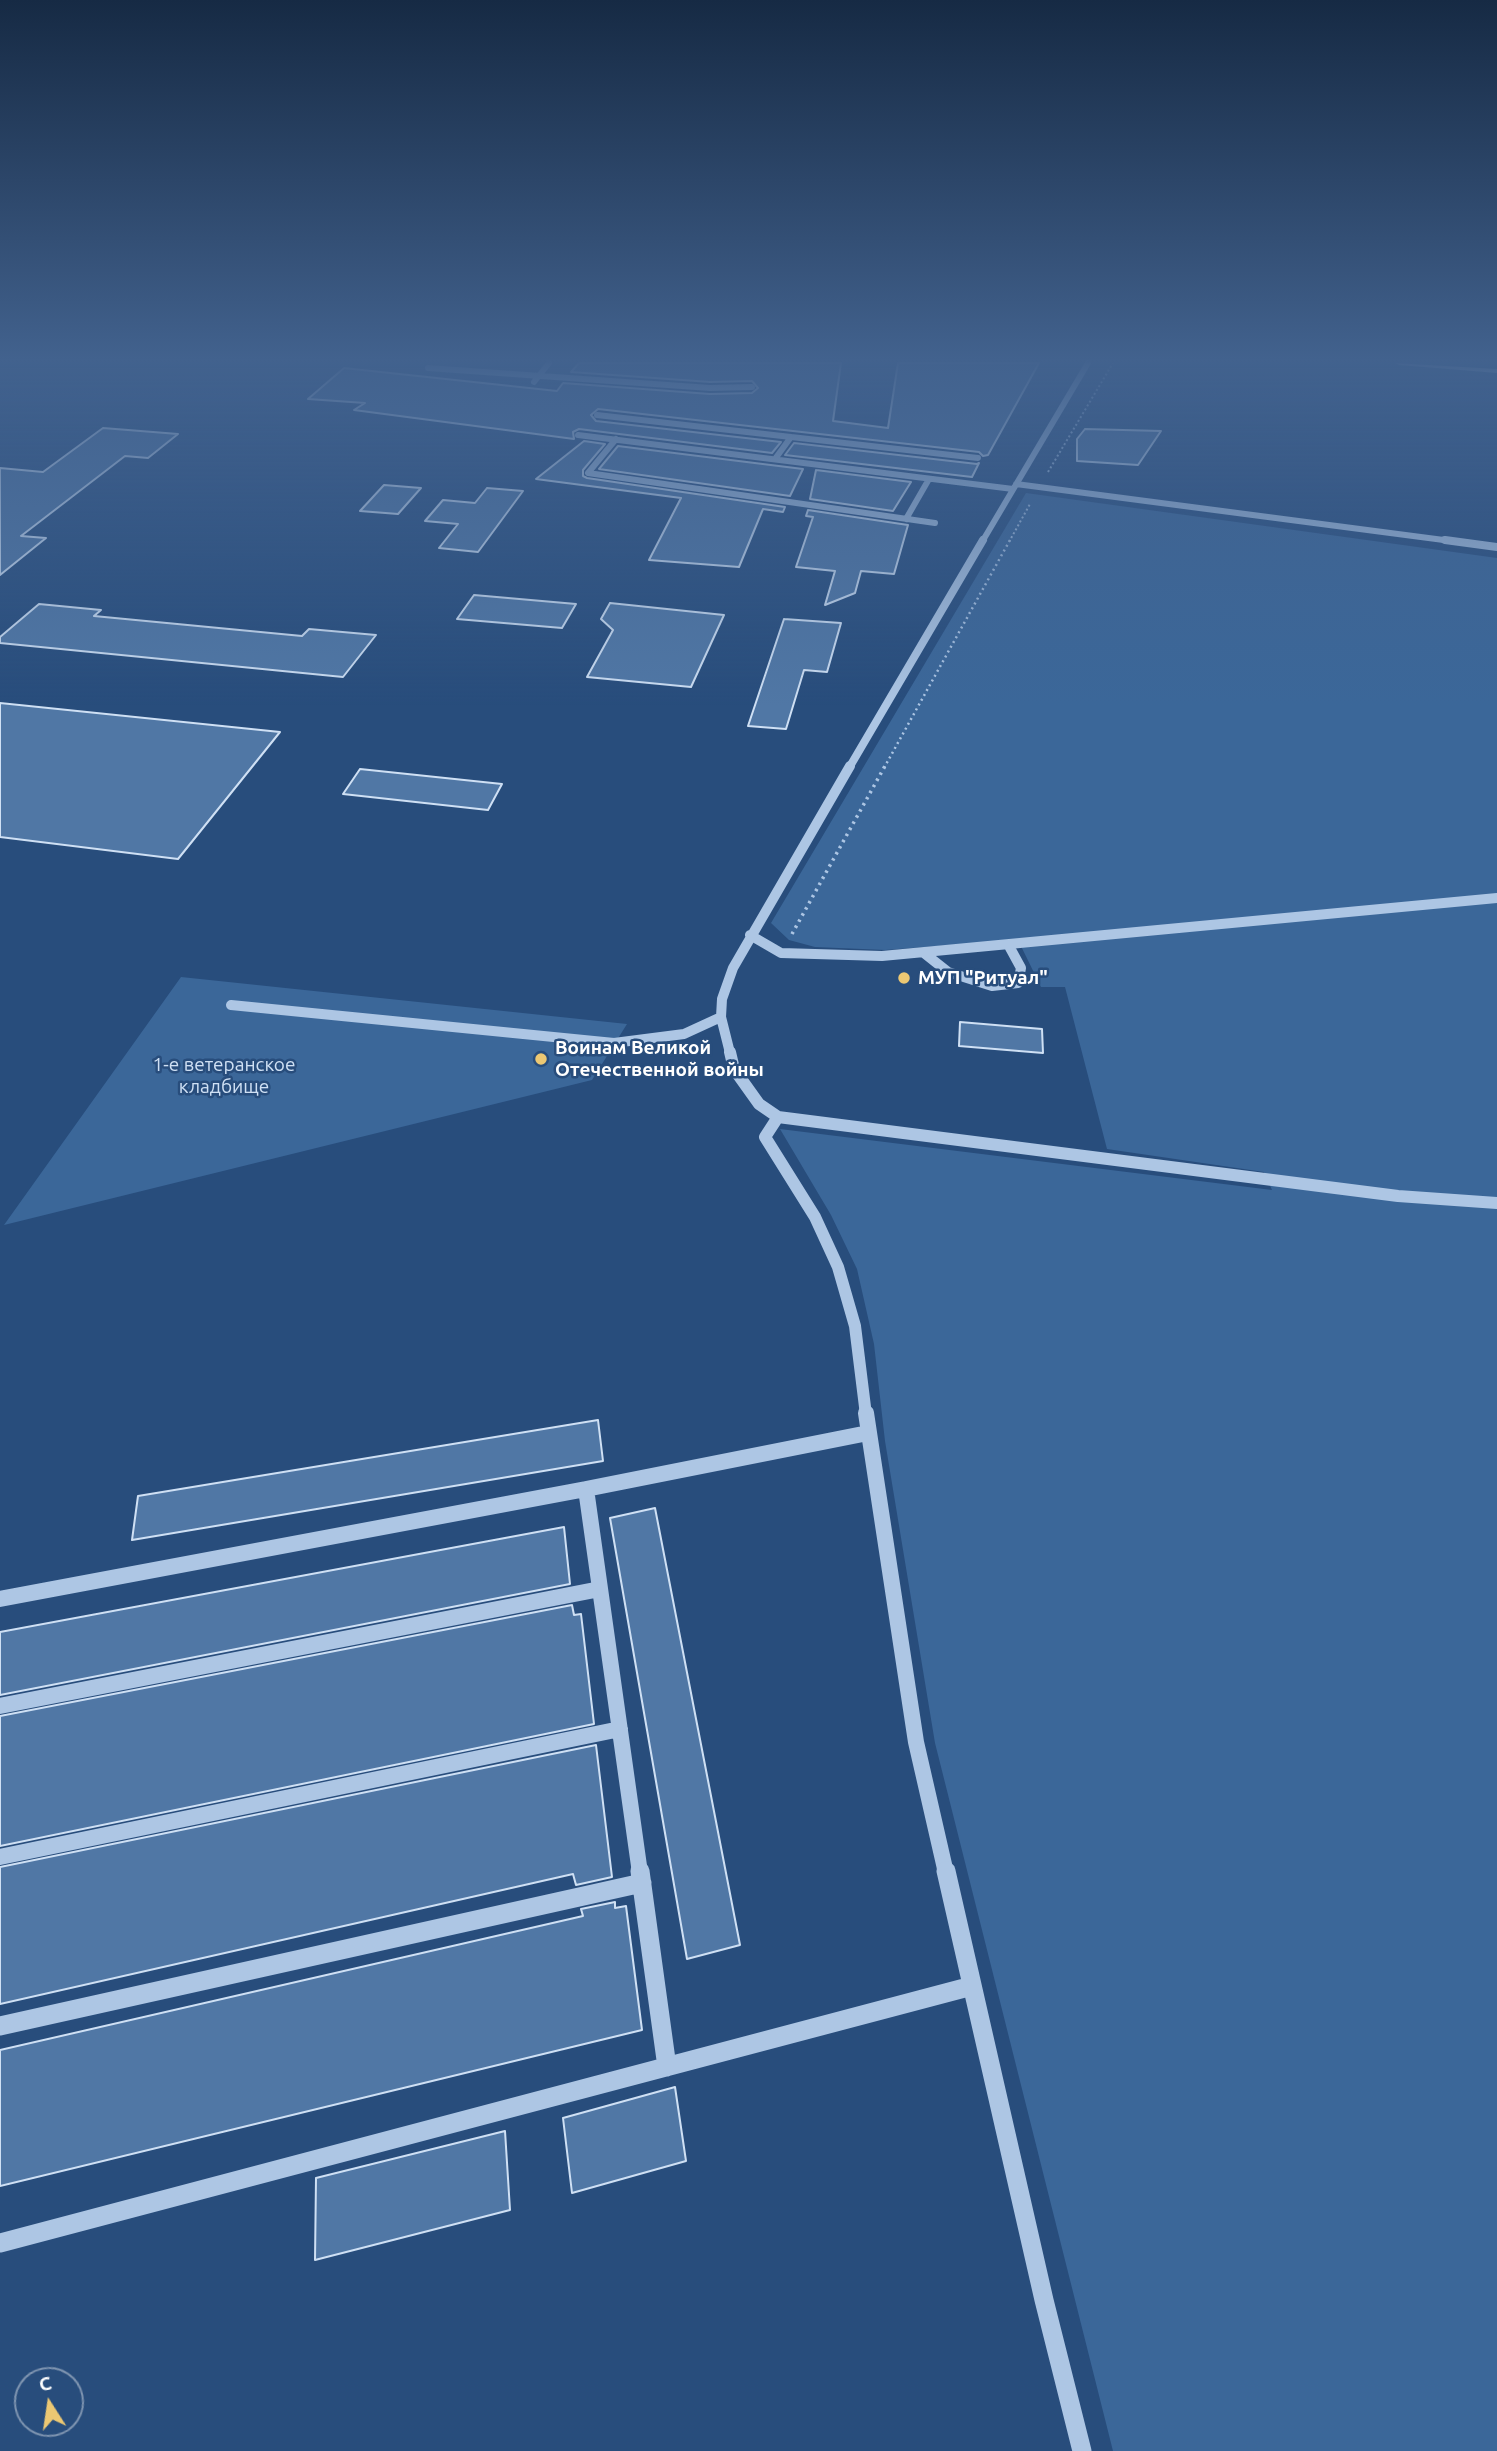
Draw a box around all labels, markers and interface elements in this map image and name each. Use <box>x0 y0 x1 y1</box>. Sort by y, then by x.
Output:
place label: МУП "Ритуал" <box>918 967 1048 989</box>
marker: МУП "Ритуал" <box>896 970 912 986</box>
place label: Воинам Великой Отечественной войны <box>555 1037 764 1081</box>
marker: Воинам Великой Отечественной войны <box>533 1051 549 1067</box>
park label: 1-е ветеранское кладбище <box>153 1054 295 1098</box>
north arrow <box>14 2367 84 2437</box>
text: С <box>37 2371 53 2395</box>

